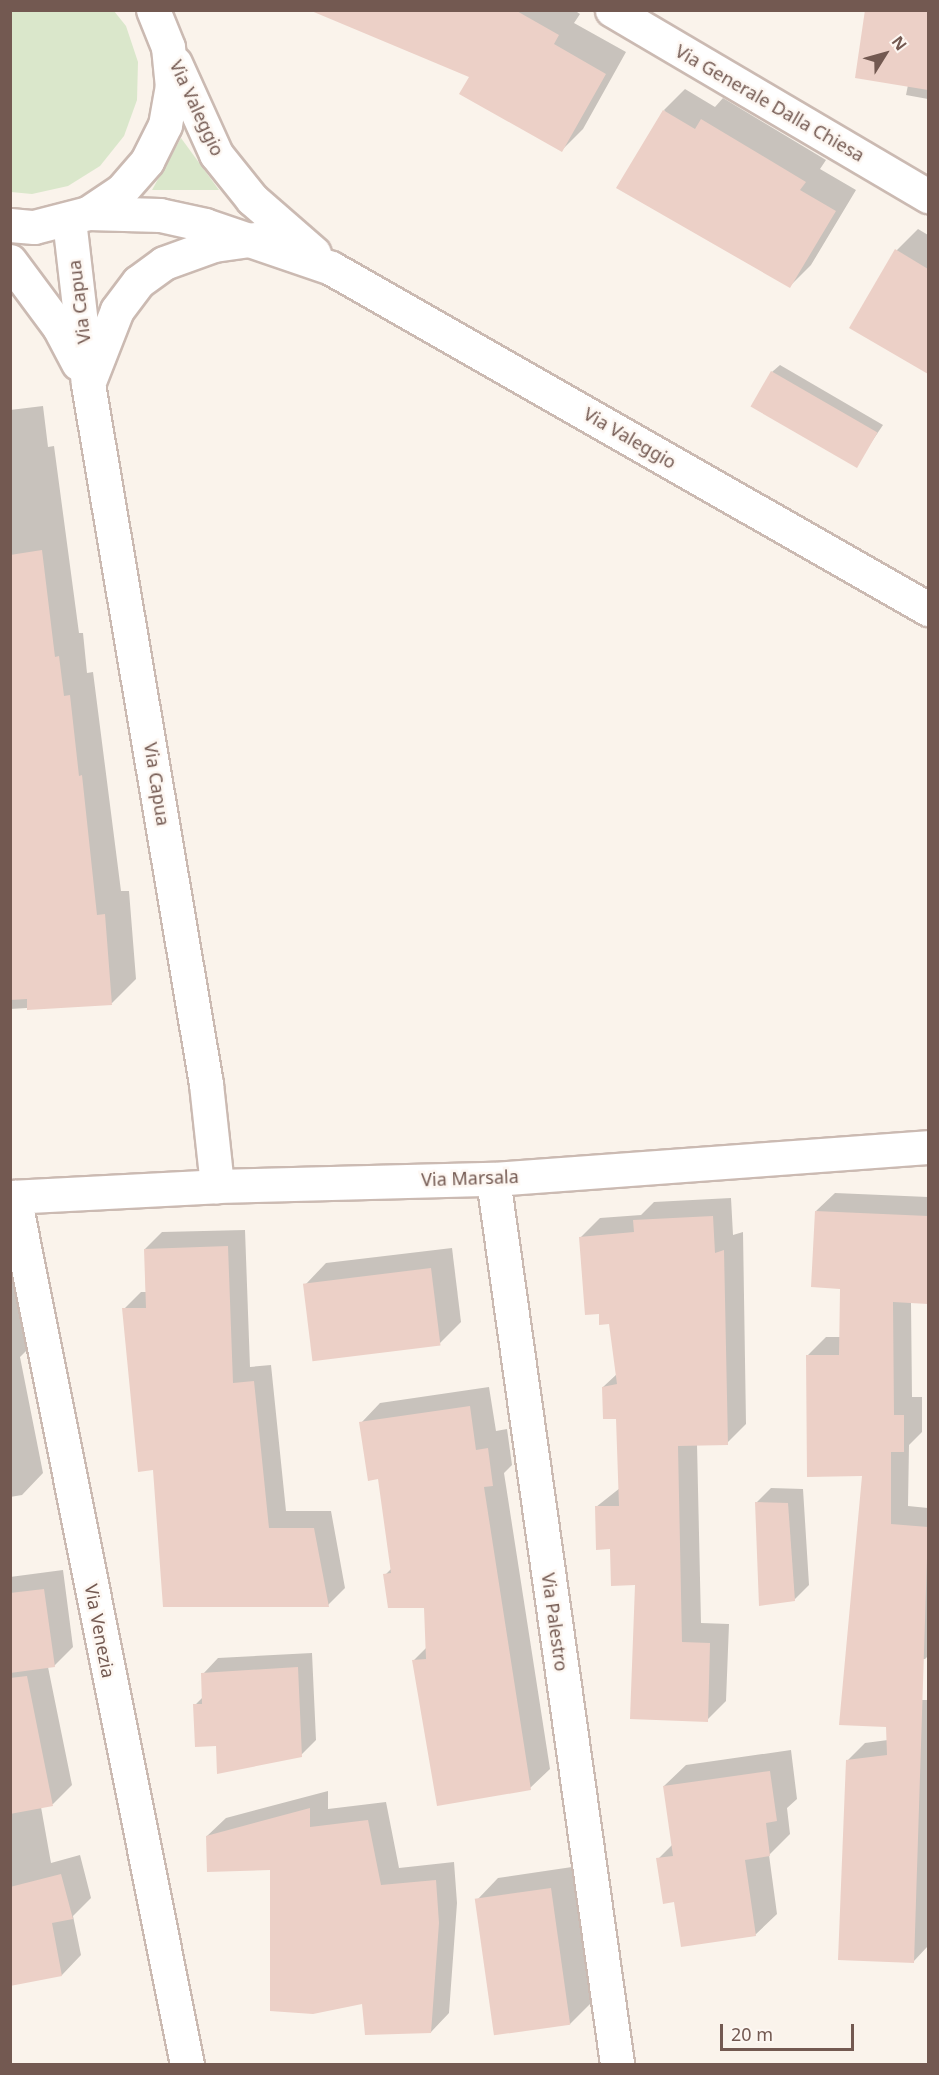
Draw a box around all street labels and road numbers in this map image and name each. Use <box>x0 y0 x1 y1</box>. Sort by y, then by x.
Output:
street label: Via Generale Dalla Chiesa <box>672 40 868 166</box>
street label: Via Valeggio <box>165 57 229 159</box>
street label: Via Capua <box>63 259 95 345</box>
street label: Via Valeggio <box>580 403 680 473</box>
street label: Via Capua <box>140 741 174 827</box>
street label: Via Marsala <box>421 1166 519 1190</box>
street label: Via Palestro <box>537 1571 573 1673</box>
street label: Via Venezia <box>80 1582 120 1680</box>

